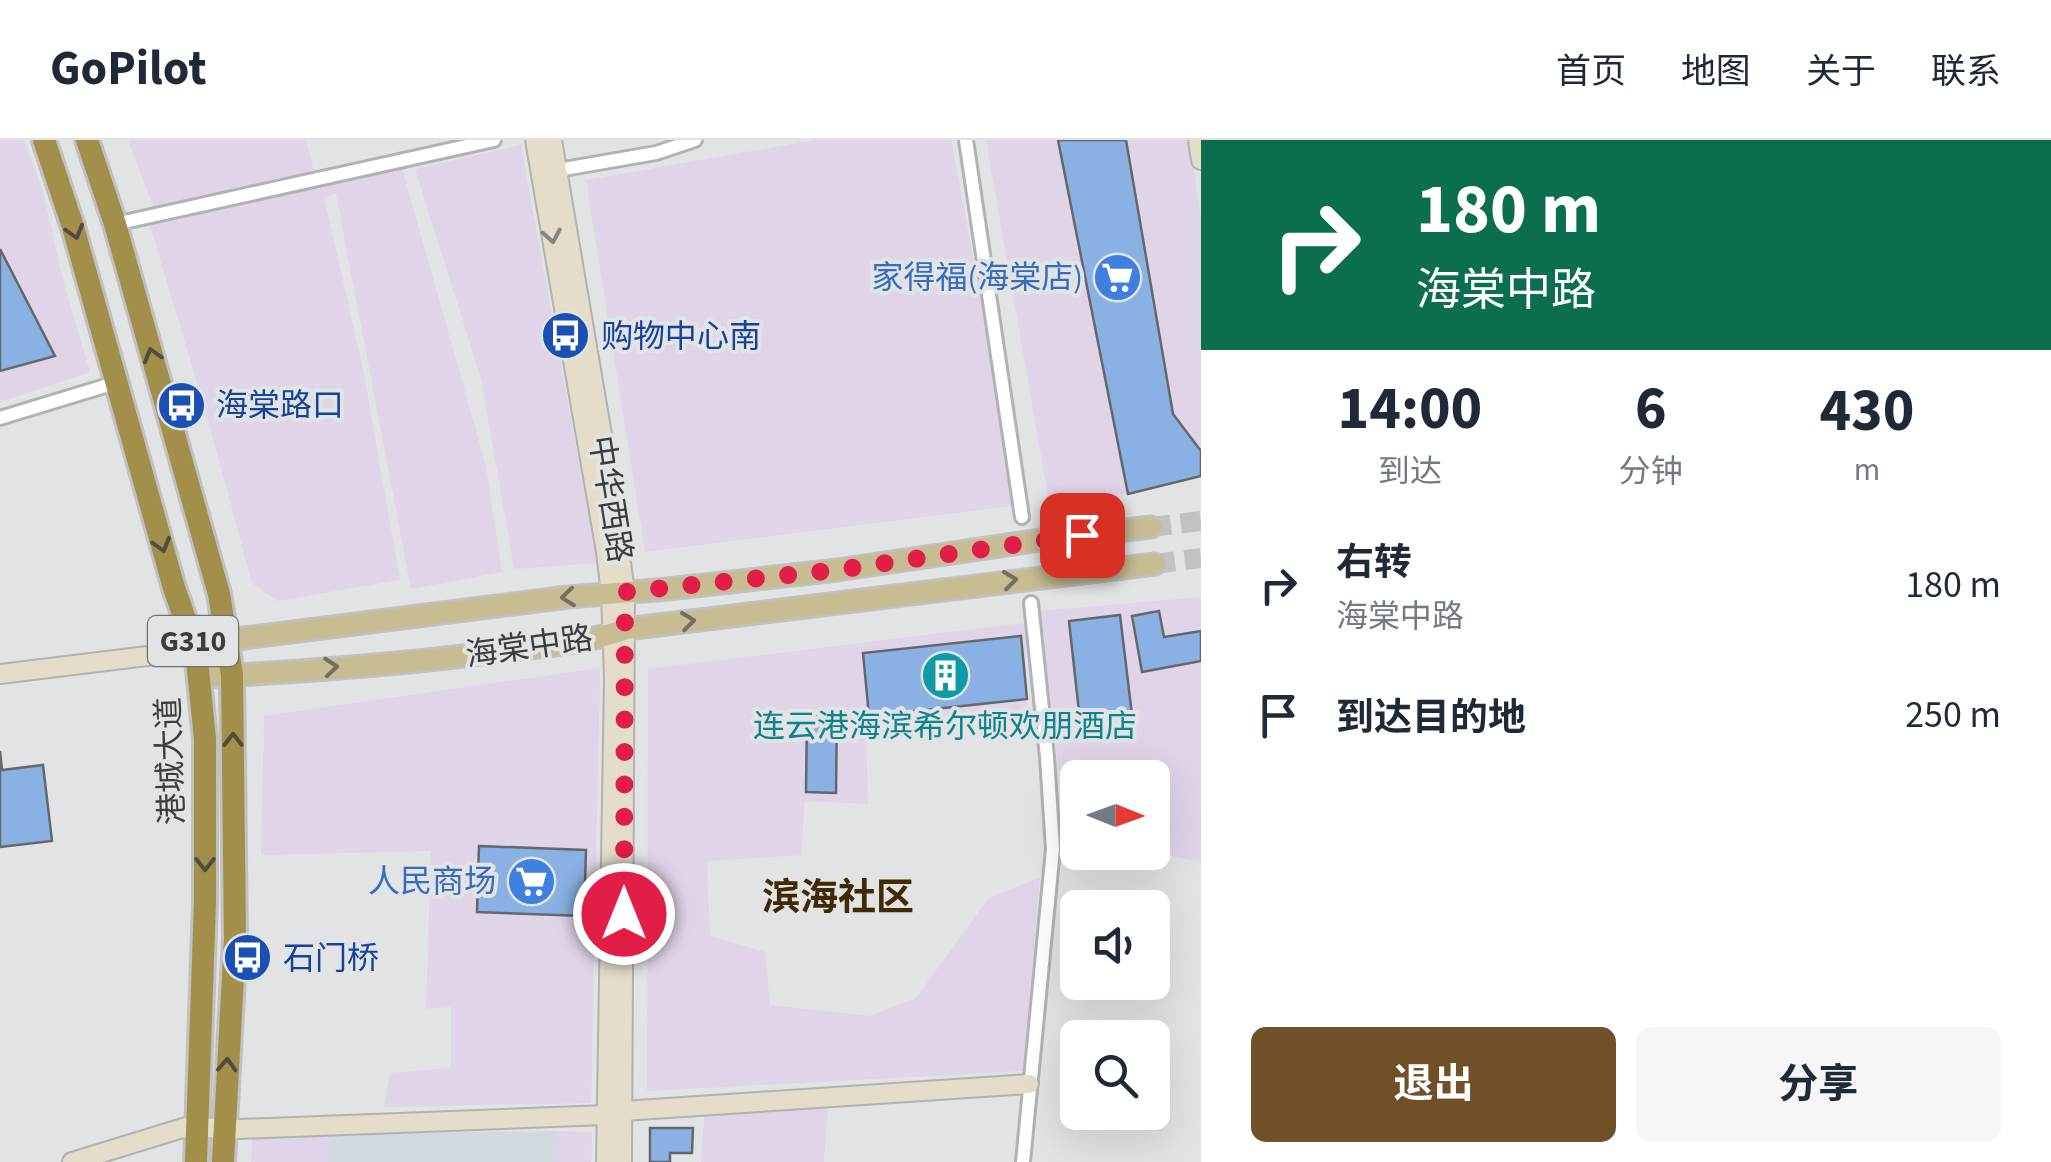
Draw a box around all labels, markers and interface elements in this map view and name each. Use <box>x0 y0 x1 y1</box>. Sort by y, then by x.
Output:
text: GoPilot <box>50 35 207 103</box>
text: 首页 <box>1556 47 1626 97</box>
text: 地图 <box>1681 47 1751 97</box>
text: 关于 <box>1806 47 1876 97</box>
text: 联系 <box>1931 47 2001 97</box>
text: 180 m <box>1416 160 1601 260</box>
icon: right <box>1251 180 1381 310</box>
one-way arrow <box>63 223 84 241</box>
one-way arrow <box>541 228 562 244</box>
supermarket icon: 家得福(海棠店) <box>1092 251 1144 303</box>
place label: 家得福(海棠店) <box>872 255 1083 301</box>
text: 海棠中路 <box>1416 259 1596 323</box>
bus stop icon: 购物中心南 <box>540 310 592 362</box>
place label: 购物中心南 <box>601 314 761 360</box>
one-way arrow <box>142 347 163 364</box>
text: 14:00 <box>1338 367 1482 452</box>
text: 6 <box>1635 367 1667 452</box>
text: 430 <box>1819 369 1914 454</box>
bus stop icon: 海棠路口 <box>155 379 207 431</box>
place label: 海棠路口 <box>216 383 344 429</box>
street label: 中华西路 <box>577 432 643 566</box>
text: m <box>1854 447 1880 493</box>
text: 到达 <box>1378 449 1442 495</box>
text: 分钟 <box>1619 449 1683 495</box>
pin <box>1040 493 1125 578</box>
icon: arrive <box>1055 508 1110 563</box>
one-way arrow <box>150 536 171 553</box>
text: 右转 <box>1336 536 1412 590</box>
icon: right <box>1251 558 1306 613</box>
text: 180 m <box>1905 558 2001 612</box>
one-way arrow <box>1003 570 1019 591</box>
one-way arrow <box>560 586 576 607</box>
text: 海棠中路 <box>1336 594 1464 640</box>
one-way arrow <box>679 612 696 633</box>
street label: 海棠中路 <box>463 615 596 679</box>
road number: G310 <box>148 616 238 666</box>
building icon: 连云港海滨希尔顿欢朋酒店 <box>919 650 971 702</box>
one-way arrow <box>324 657 340 679</box>
icon: arrive <box>1251 688 1306 743</box>
text: 250 m <box>1905 688 2001 742</box>
text: 到达目的地 <box>1336 691 1526 745</box>
street label: 港城大道 <box>146 696 196 826</box>
place label: 连云港海滨希尔顿欢朋酒店 <box>753 704 1137 750</box>
one-way arrow <box>222 731 243 747</box>
north arrow <box>1060 760 1170 870</box>
map controls <box>1060 760 1170 1130</box>
supermarket icon: 人民商场 <box>505 855 557 907</box>
one-way arrow <box>194 858 216 873</box>
place label: 人民商场 <box>368 859 496 905</box>
position arrow <box>572 862 676 966</box>
district label: 滨海社区 <box>762 871 914 925</box>
button: sound <box>1060 890 1170 1000</box>
bus stop icon: 石门桥 <box>222 932 274 984</box>
place label: 石门桥 <box>283 936 379 982</box>
button: search <box>1060 1020 1170 1130</box>
button: 退出 <box>1251 1027 1616 1142</box>
button: 分享 <box>1636 1027 2001 1142</box>
one-way arrow <box>216 1056 237 1072</box>

